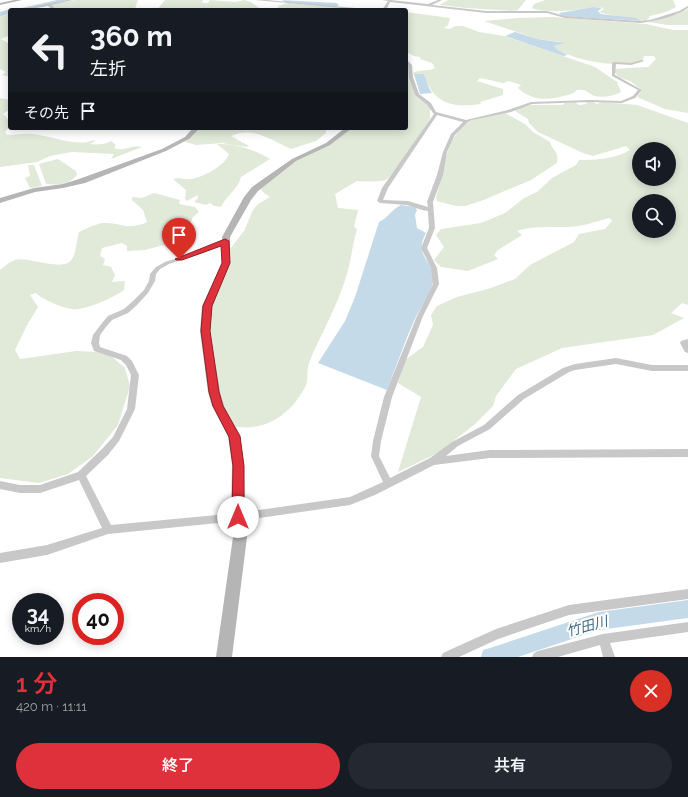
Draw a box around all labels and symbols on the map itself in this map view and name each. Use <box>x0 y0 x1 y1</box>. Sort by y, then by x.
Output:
pin <box>162 218 196 259</box>
position arrow <box>217 496 259 538</box>
speed limit sign: 40 <box>72 593 124 645</box>
water label: 竹田川 <box>565 612 611 639</box>

